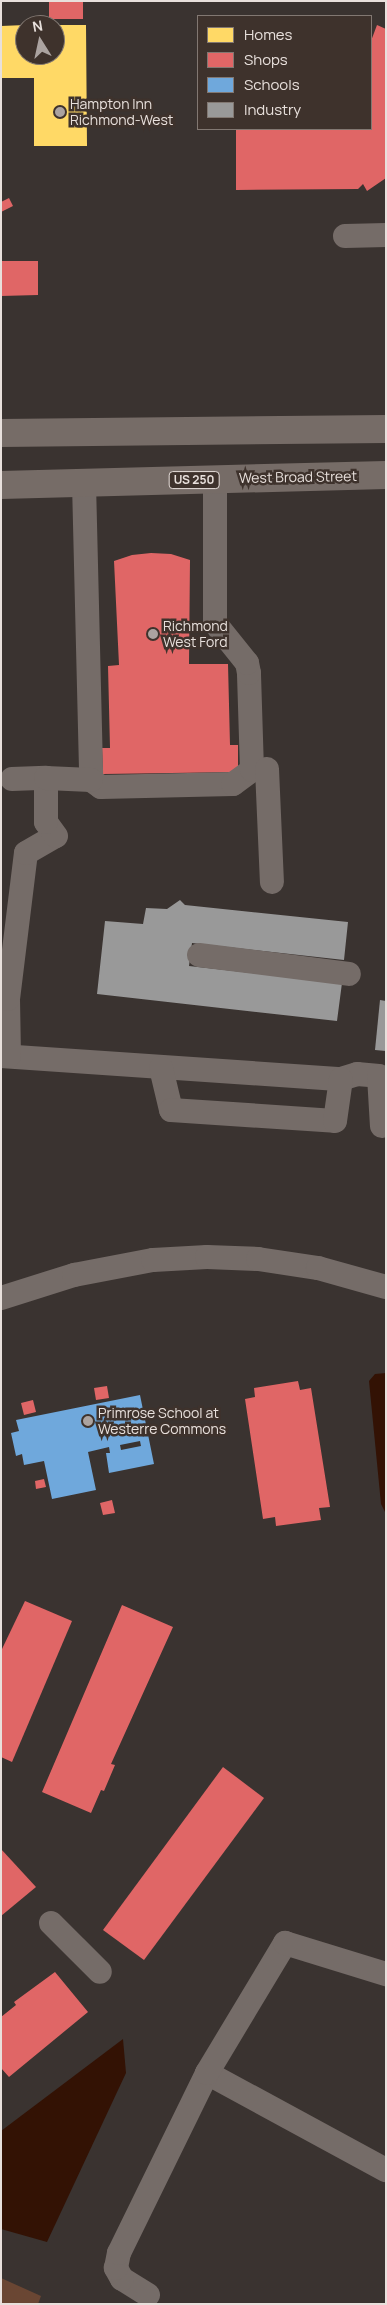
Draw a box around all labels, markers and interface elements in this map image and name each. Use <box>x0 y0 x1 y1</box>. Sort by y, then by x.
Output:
north arrow <box>15 15 65 65</box>
text: N <box>31 15 44 36</box>
legend <box>197 15 372 130</box>
text: Homes <box>244 24 292 45</box>
text: Shops <box>244 49 288 70</box>
text: Schools <box>244 74 300 95</box>
place label: Hampton Inn Richmond-West <box>70 96 173 128</box>
text: Industry <box>244 99 301 120</box>
marker: Hampton Inn Richmond-West <box>54 106 66 118</box>
street label: West Broad Street <box>239 468 357 486</box>
road number: US 250 <box>168 470 220 490</box>
place label: Richmond West Ford <box>163 618 228 650</box>
marker: Richmond West Ford <box>147 628 159 640</box>
place label: Primrose School at Westerre Commons <box>98 1405 226 1438</box>
marker: Primrose School at Westerre Commons <box>82 1415 94 1427</box>

